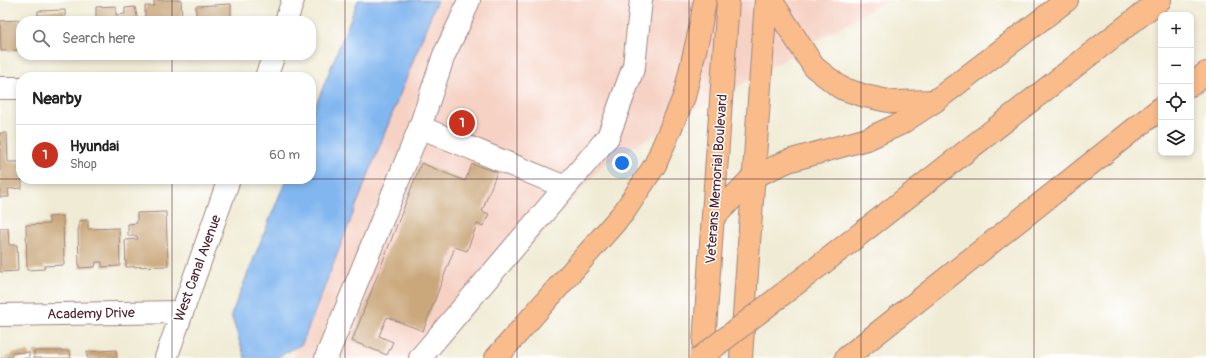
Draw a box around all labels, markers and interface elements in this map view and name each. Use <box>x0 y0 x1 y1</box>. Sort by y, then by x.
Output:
map controls <box>1158 12 1194 156</box>
button: + <box>1158 12 1194 48</box>
search box <box>16 16 316 60</box>
icon: search <box>30 27 52 49</box>
text: Search here <box>62 29 135 48</box>
button: − <box>1158 48 1194 84</box>
button: locate <box>1158 84 1194 120</box>
text: Nearby <box>32 88 81 109</box>
street label: Veterans Memorial Boulevard <box>702 93 731 264</box>
pin: 1 <box>449 108 475 138</box>
button: layers <box>1158 120 1194 156</box>
text: Hyundai <box>70 137 119 156</box>
text: 1 <box>42 147 48 163</box>
text: 60 m <box>269 147 300 163</box>
your location <box>612 153 632 173</box>
text: Shop <box>70 156 97 172</box>
street label: West Canal Avenue <box>170 212 225 324</box>
street label: Academy Drive <box>47 304 135 323</box>

